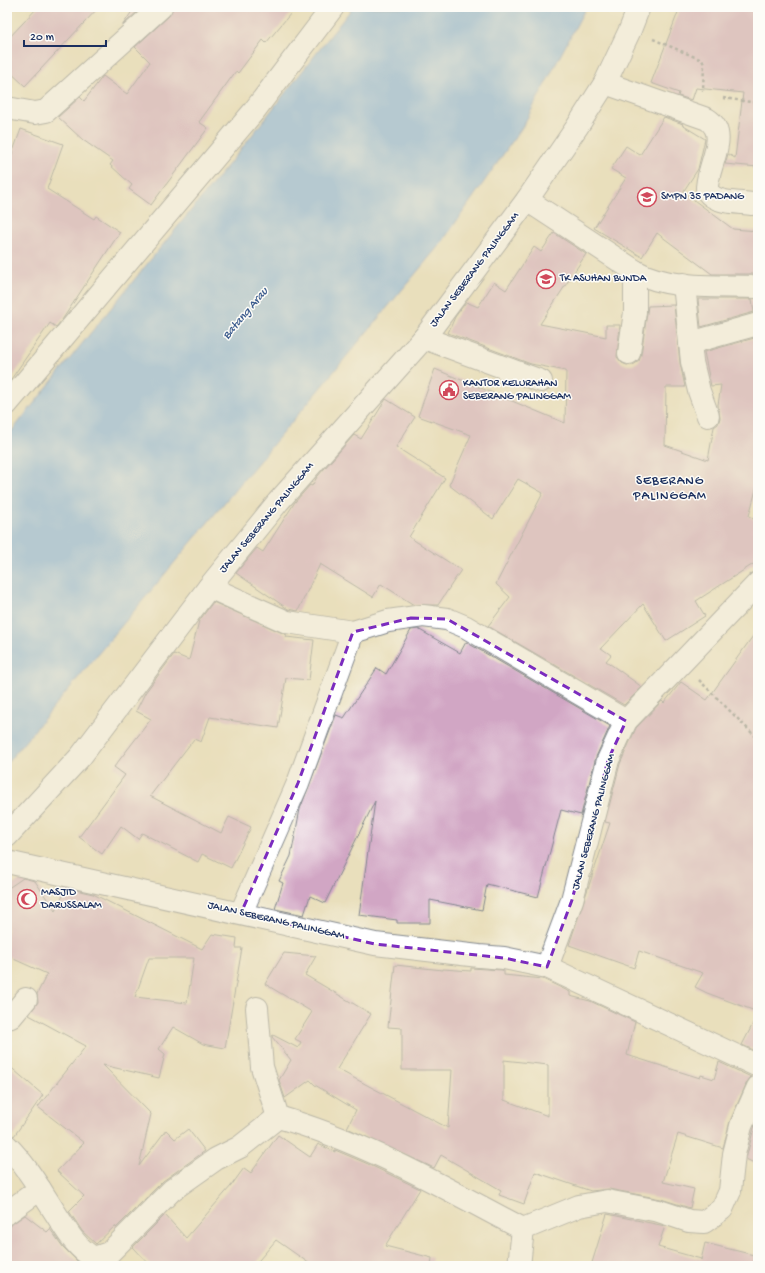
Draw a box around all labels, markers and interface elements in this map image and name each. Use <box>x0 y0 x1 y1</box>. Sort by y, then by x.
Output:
scale bar <box>24 22 106 48</box>
text: 20 m <box>30 31 55 45</box>
school or university icon: SMPN 35 PADANG <box>636 186 658 208</box>
place label: SMPN 35 PADANG <box>661 191 745 203</box>
street label: JALAN SEBERANG PALINGGAM <box>428 210 522 330</box>
school or university icon: TK ASUHAN BUNDA <box>535 268 557 290</box>
place label: TK ASUHAN BUNDA <box>559 273 647 285</box>
water label: Batang Arau <box>220 284 273 343</box>
place label: KANTOR KELURAHAN SEBERANG PALINGGAM <box>463 378 571 403</box>
public building icon: KANTOR KELURAHAN SEBERANG PALINGGAM <box>438 379 460 401</box>
street label: JALAN SEBERANG PALINGGAM <box>217 460 317 576</box>
district label: SEBERANG PALINGGAM <box>632 474 707 504</box>
street label: JALAN SEBERANG PALINGGAM <box>570 752 618 891</box>
place label: MASJID DARUSSALAM <box>40 887 102 912</box>
mosque icon: MASJID DARUSSALAM <box>16 888 38 910</box>
street label: JALAN SEBERANG PALINGGAM <box>206 899 346 943</box>

